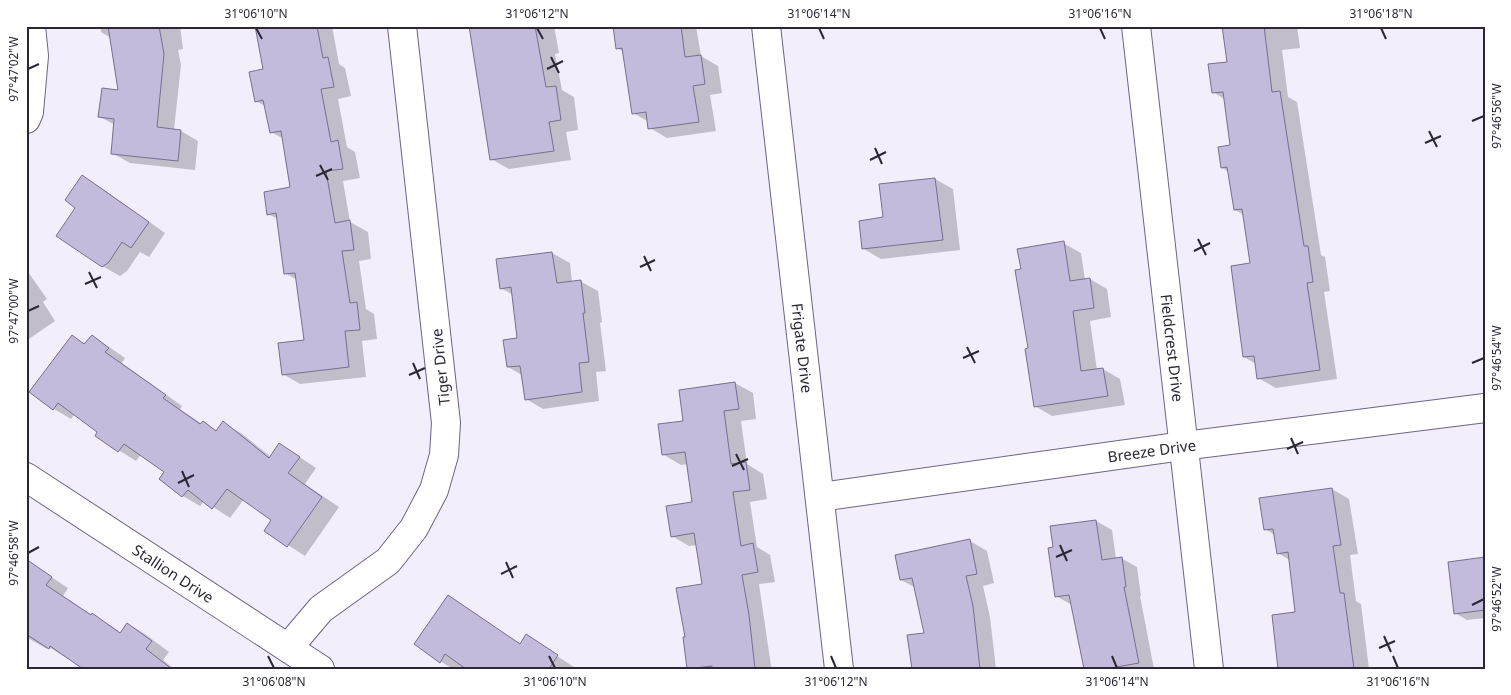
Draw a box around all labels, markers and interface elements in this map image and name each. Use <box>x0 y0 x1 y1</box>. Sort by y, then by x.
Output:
text: 31°06'10"N <box>224 5 288 22</box>
text: 31°06'12"N <box>505 5 569 22</box>
text: 31°06'14"N <box>787 5 851 22</box>
text: 31°06'16"N <box>1068 5 1132 22</box>
text: 31°06'18"N <box>1349 5 1413 22</box>
text: 97°47'02"W <box>5 36 22 102</box>
text: 97°46'56"W <box>1488 83 1505 149</box>
text: 97°47'00"W <box>5 278 22 344</box>
street label: Fieldcrest Drive <box>1156 293 1189 403</box>
street label: Frigate Drive <box>788 302 818 394</box>
text: 97°46'54"W <box>1488 325 1505 391</box>
street label: Tiger Drive <box>426 328 454 406</box>
street label: Breeze Drive <box>1106 434 1197 466</box>
text: 97°46'58"W <box>5 520 22 586</box>
street label: Stallion Drive <box>129 539 218 607</box>
text: 97°46'52"W <box>1488 566 1505 632</box>
text: 31°06'08"N <box>242 673 306 690</box>
text: 31°06'10"N <box>523 673 587 690</box>
text: 31°06'12"N <box>804 673 868 690</box>
text: 31°06'14"N <box>1085 673 1149 690</box>
text: 31°06'16"N <box>1366 673 1430 690</box>

